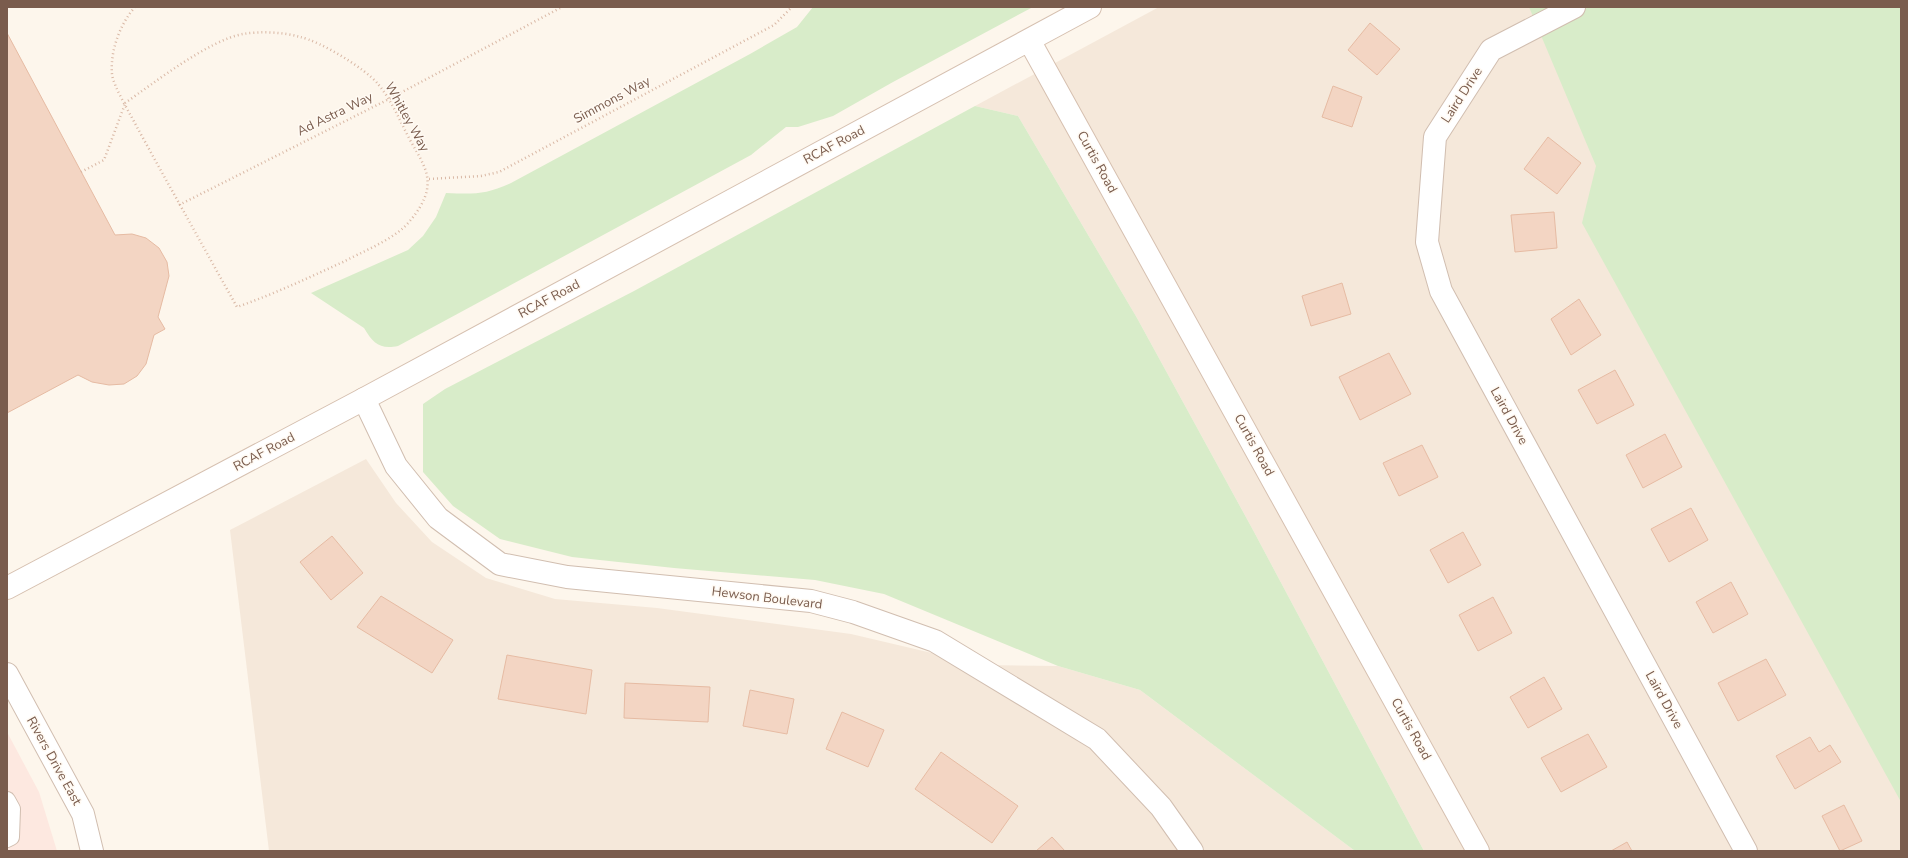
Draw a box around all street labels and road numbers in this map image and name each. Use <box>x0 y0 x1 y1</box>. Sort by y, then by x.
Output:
street label: Laird Drive <box>1437 63 1487 126</box>
street label: Simmons Way <box>570 72 654 128</box>
street label: Whitley Way <box>380 79 434 155</box>
street label: Ad Astra Way <box>294 88 376 140</box>
street label: RCAF Road <box>800 121 868 169</box>
street label: Curtis Road <box>1073 128 1121 196</box>
street label: RCAF Road <box>515 275 583 323</box>
street label: Laird Drive <box>1486 384 1532 448</box>
street label: Curtis Road <box>1230 411 1278 479</box>
street label: RCAF Road <box>230 428 298 476</box>
street label: Hewson Boulevard <box>711 582 823 614</box>
street label: Laird Drive <box>1641 668 1687 732</box>
street label: Curtis Road <box>1387 695 1435 763</box>
street label: Rivers Drive East <box>22 713 86 809</box>

